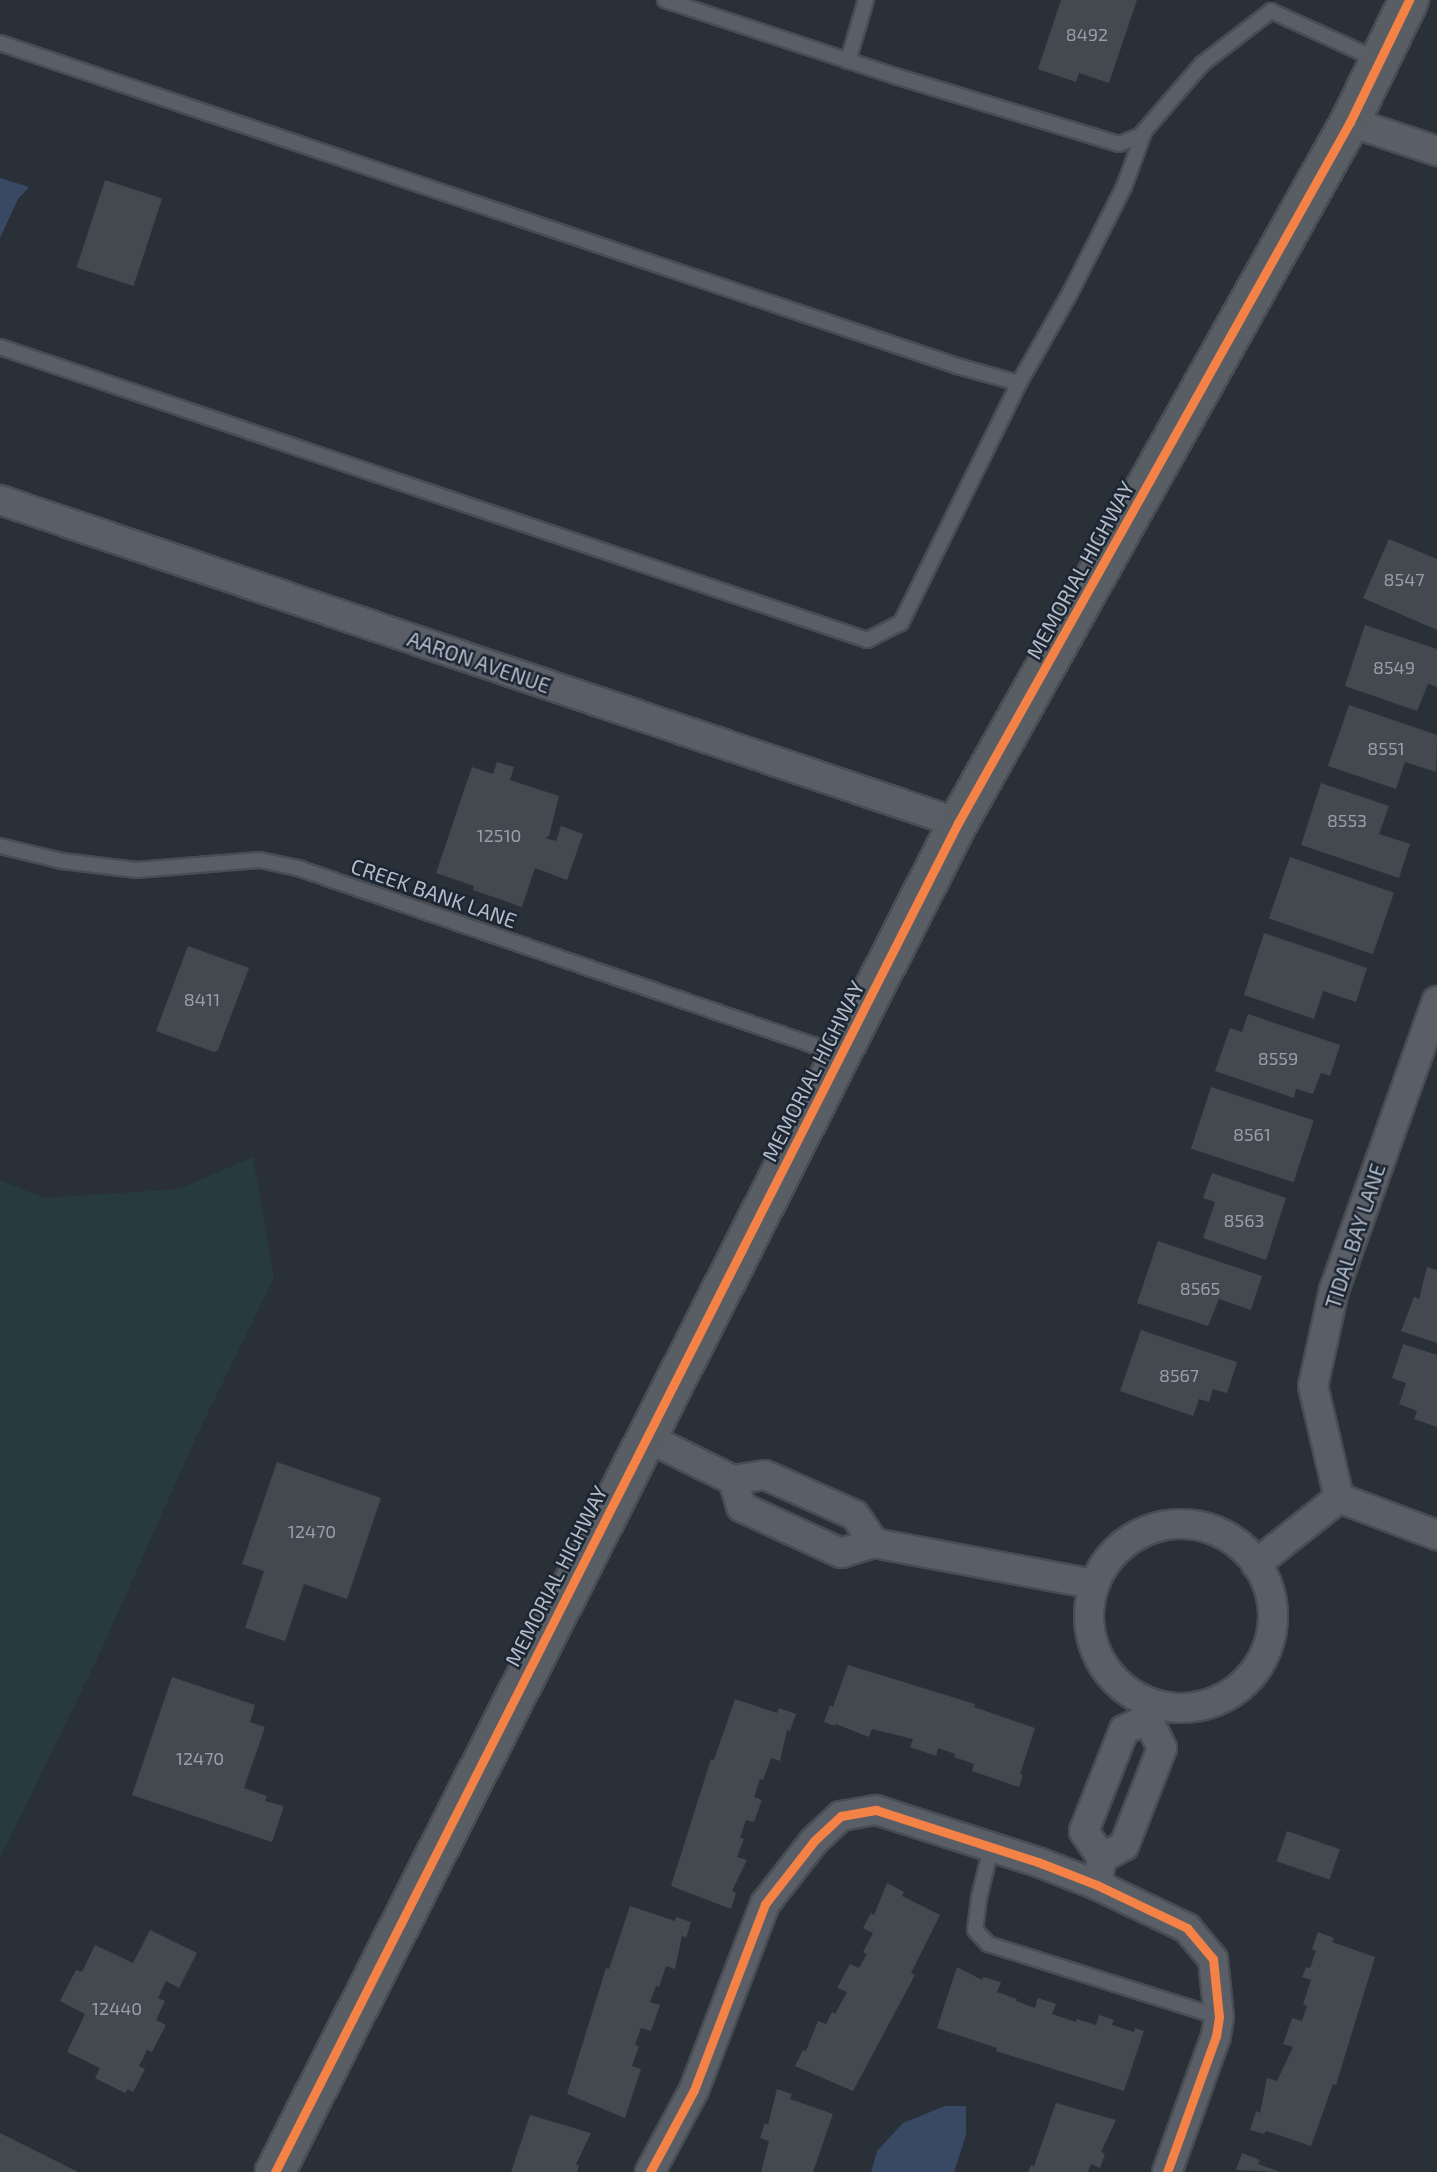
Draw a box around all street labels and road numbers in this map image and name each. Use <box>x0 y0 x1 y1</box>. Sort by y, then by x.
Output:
street label: MEMORIAL HIGHWAY <box>1021 477 1139 663</box>
street label: AARON AVENUE <box>404 626 554 698</box>
street label: CREEK BANK LANE <box>348 853 520 933</box>
street label: MEMORIAL HIGHWAY <box>756 976 870 1166</box>
street label: TIDAL BAY LANE <box>1320 1160 1390 1312</box>
street label: MEMORIAL HIGHWAY <box>499 1481 613 1671</box>

